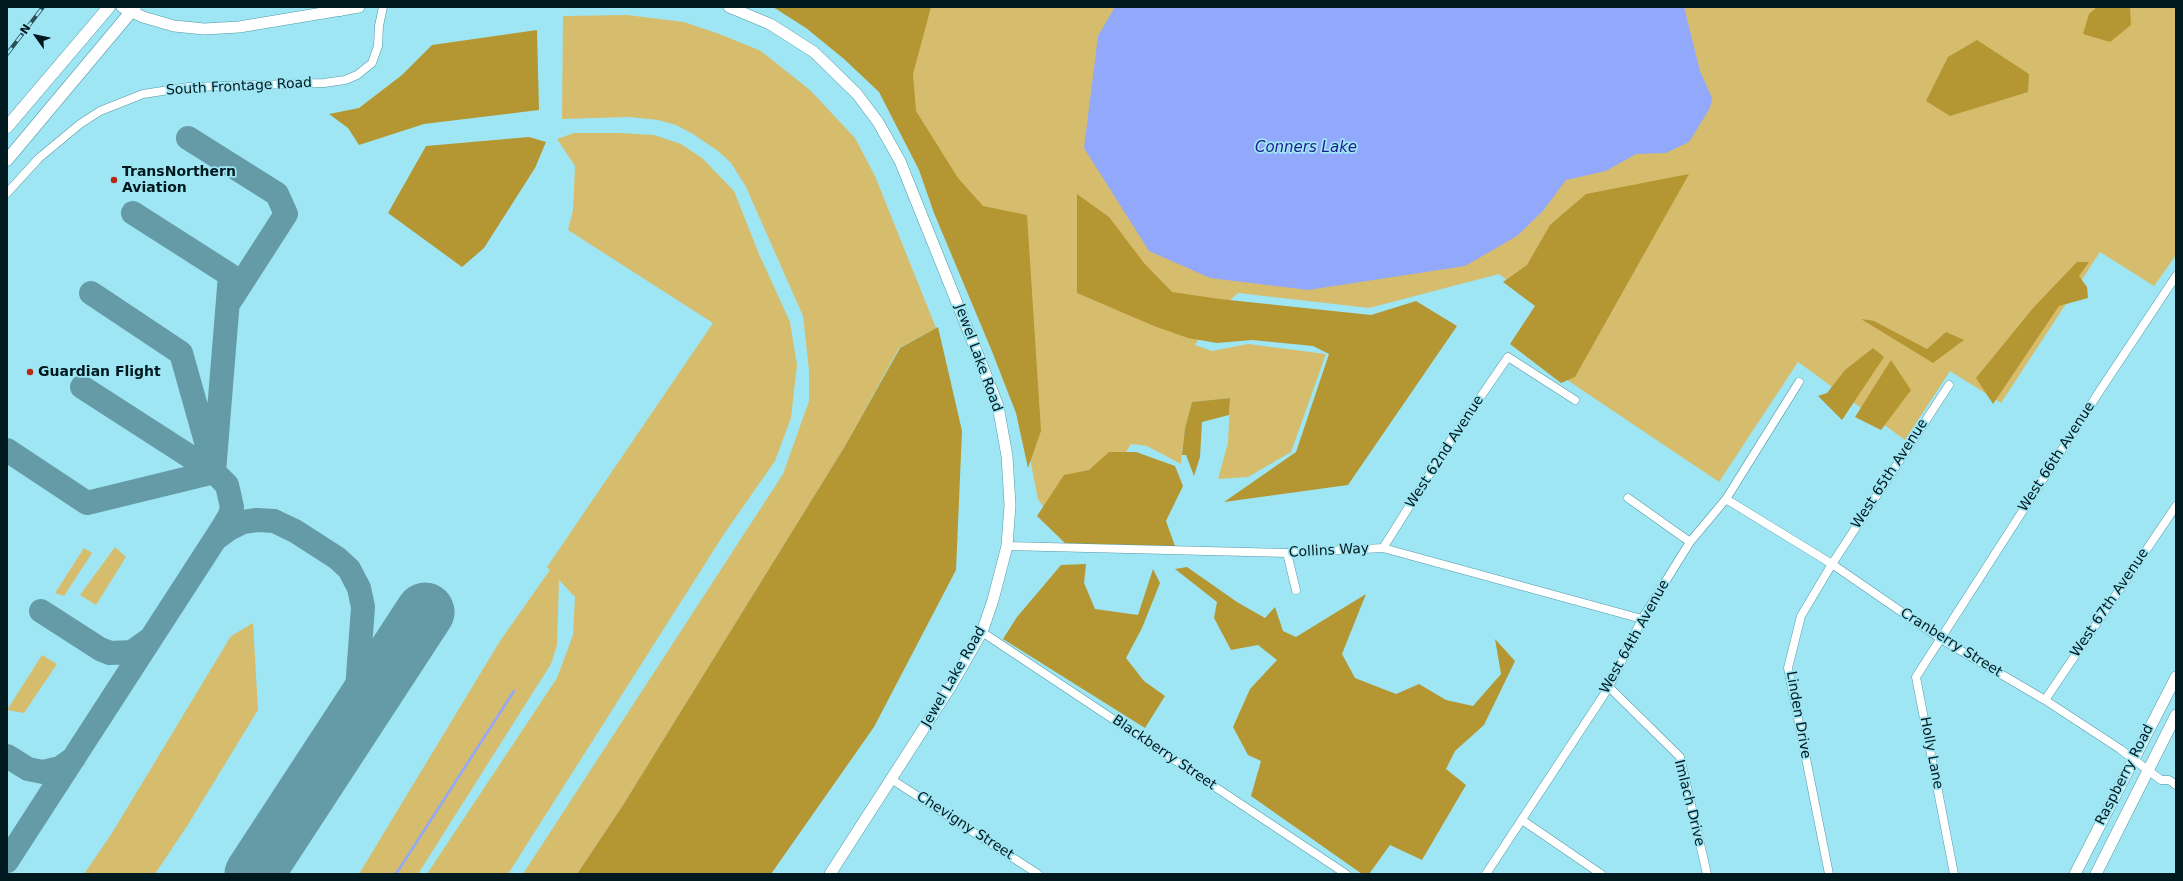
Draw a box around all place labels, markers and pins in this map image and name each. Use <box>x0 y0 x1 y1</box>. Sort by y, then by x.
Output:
place label: TransNorthern Aviation <box>122 164 236 196</box>
marker: TransNorthern Aviation <box>109 175 119 185</box>
place label: Guardian Flight <box>38 364 161 380</box>
marker: Guardian Flight <box>25 367 35 377</box>

